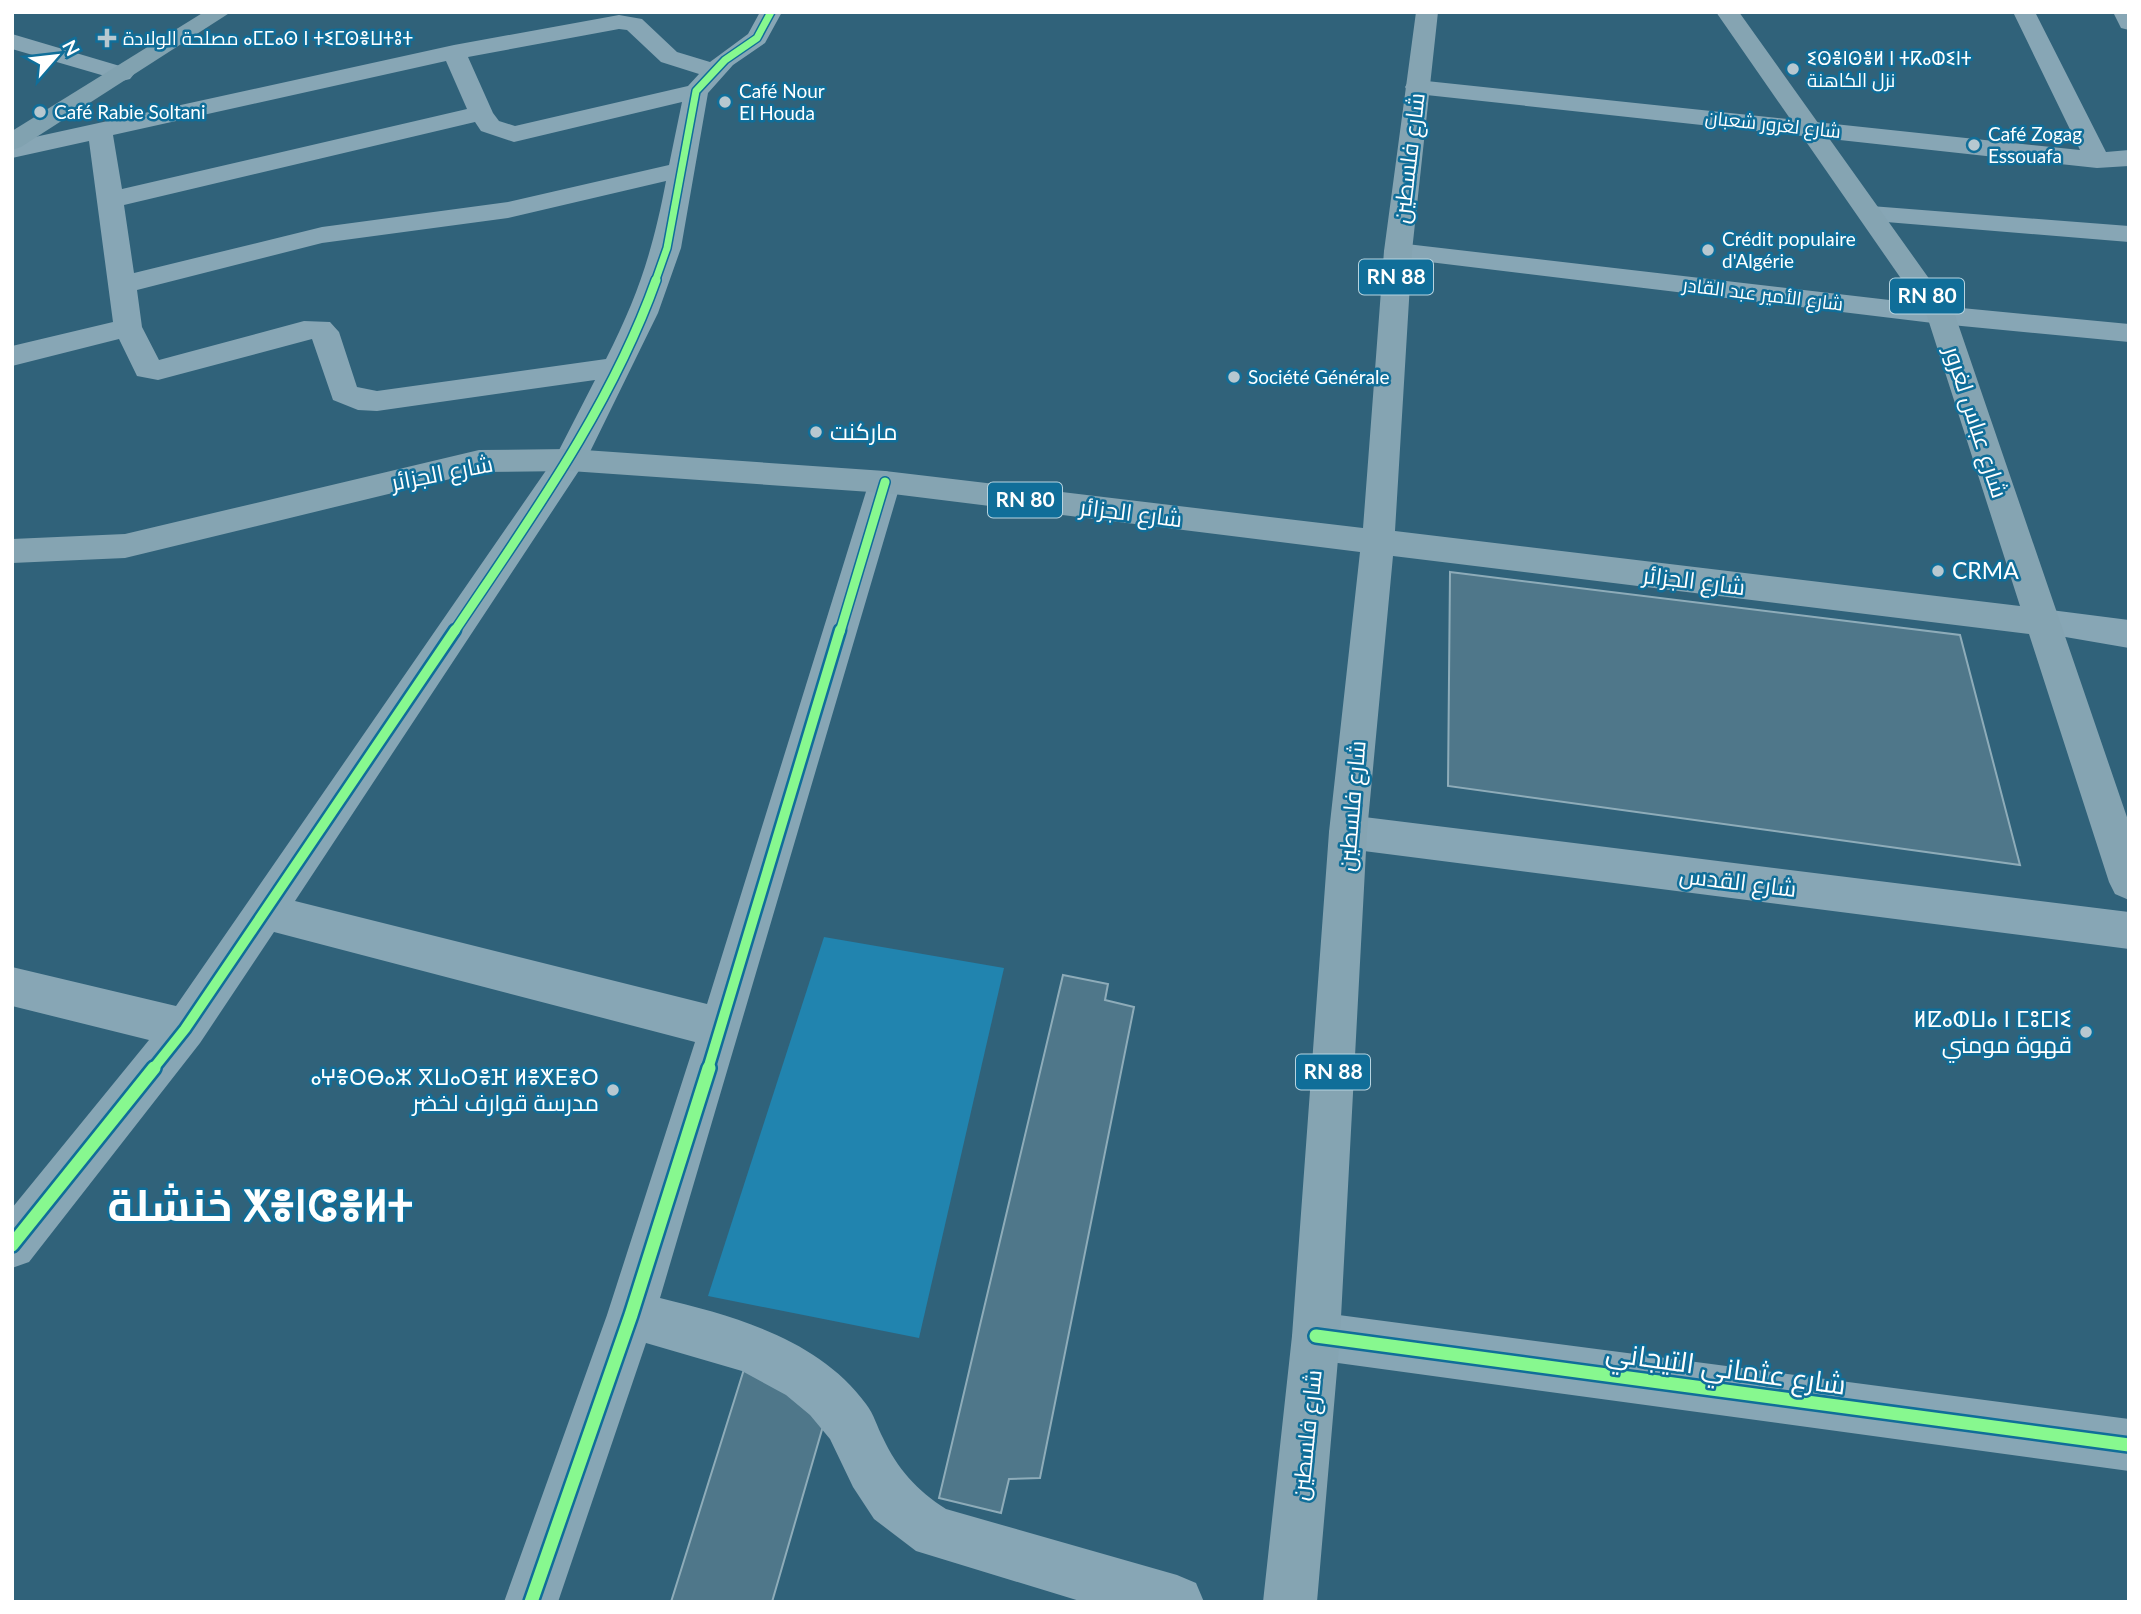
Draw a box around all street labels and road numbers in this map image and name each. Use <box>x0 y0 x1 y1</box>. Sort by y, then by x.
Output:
street label: شارع فلسطين <box>1386 91 1433 225</box>
street label: شارع لغرور شعبان <box>1704 105 1842 145</box>
road number: RN 88 <box>1359 260 1433 294</box>
street label: شارع الأمير عبد القادر <box>1680 272 1845 318</box>
road number: RN 80 <box>1890 278 1964 314</box>
street label: شارع عباس لغرور <box>1936 340 2015 502</box>
street label: شارع الجزائر <box>387 448 496 499</box>
road number: RN 80 <box>988 482 1062 518</box>
street label: شارع الجزائر <box>1076 492 1184 535</box>
street label: شارع الجزائر <box>1639 560 1747 603</box>
street label: شارع فلسطين <box>1331 739 1374 873</box>
street label: شارع القدس <box>1678 860 1798 905</box>
road number: RN 88 <box>1296 1054 1370 1090</box>
street label: شارع عثماني التيجاني <box>1603 1333 1848 1407</box>
street label: شارع فلسطين <box>1285 1368 1330 1502</box>

